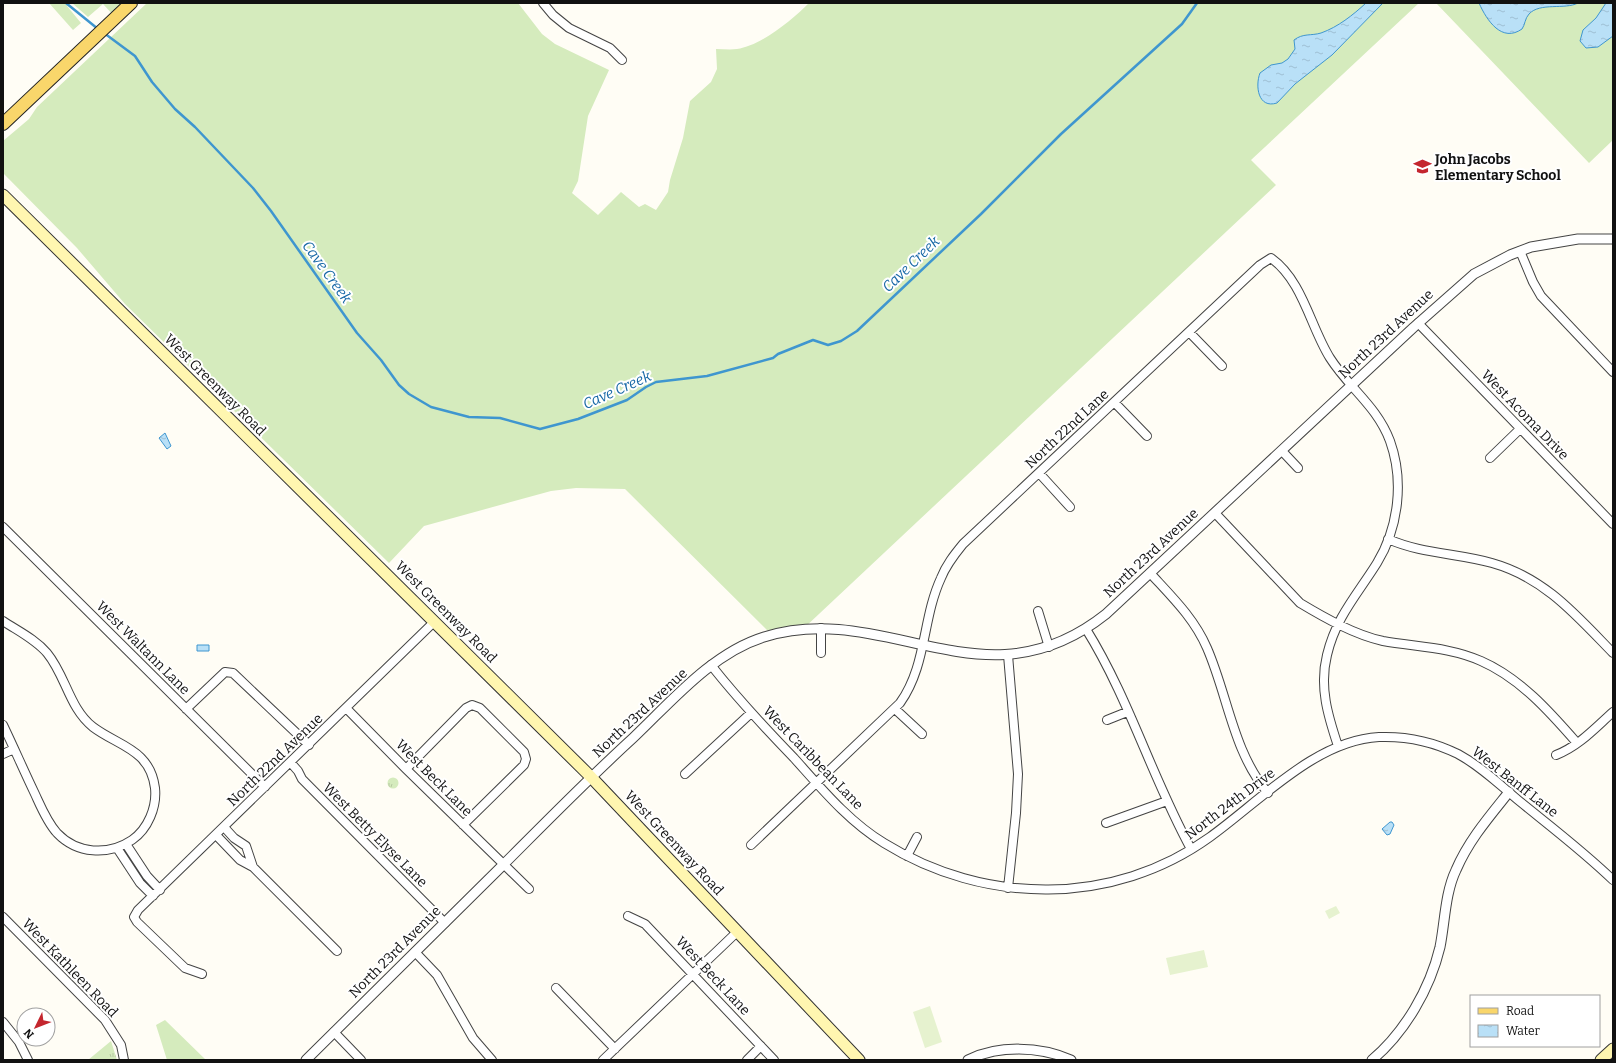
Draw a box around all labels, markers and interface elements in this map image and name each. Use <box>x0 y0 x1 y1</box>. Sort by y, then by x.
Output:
place label: John Jacobs Elementary School <box>1434 151 1561 184</box>
school or university icon: John Jacobs Elementary School <box>1412 157 1432 177</box>
water label: Cave Creek <box>879 232 944 296</box>
water label: Cave Creek <box>298 237 356 307</box>
street label: North 23rd Avenue <box>1335 286 1437 382</box>
street label: West Greenway Road <box>161 331 269 439</box>
street label: West Acoma Drive <box>1478 366 1572 464</box>
water label: Cave Creek <box>580 367 655 413</box>
street label: North 22nd Lane <box>1022 386 1112 472</box>
street label: North 23rd Avenue <box>1100 505 1202 601</box>
street label: West Greenway Road <box>392 558 500 666</box>
street label: West Waltann Lane <box>93 598 193 698</box>
street label: North 23rd Avenue <box>589 665 691 761</box>
street label: West Caribbean Lane <box>759 703 867 813</box>
street label: North 22nd Avenue <box>224 710 326 810</box>
street label: West Beck Lane <box>392 736 476 820</box>
street label: West Banff Lane <box>1468 743 1562 821</box>
street label: North 24th Drive <box>1182 765 1278 843</box>
street label: West Betty Elyse Lane <box>319 779 431 891</box>
street label: West Greenway Road <box>621 787 727 899</box>
street label: North 23rd Avenue <box>345 902 445 1002</box>
street label: West Kathleen Road <box>19 915 121 1021</box>
street label: West Beck Lane <box>672 933 754 1019</box>
legend <box>1470 995 1600 1047</box>
text: Road <box>1506 1004 1534 1018</box>
north arrow <box>16 1007 56 1047</box>
text: Water <box>1506 1024 1541 1038</box>
text: N <box>21 1026 37 1041</box>

